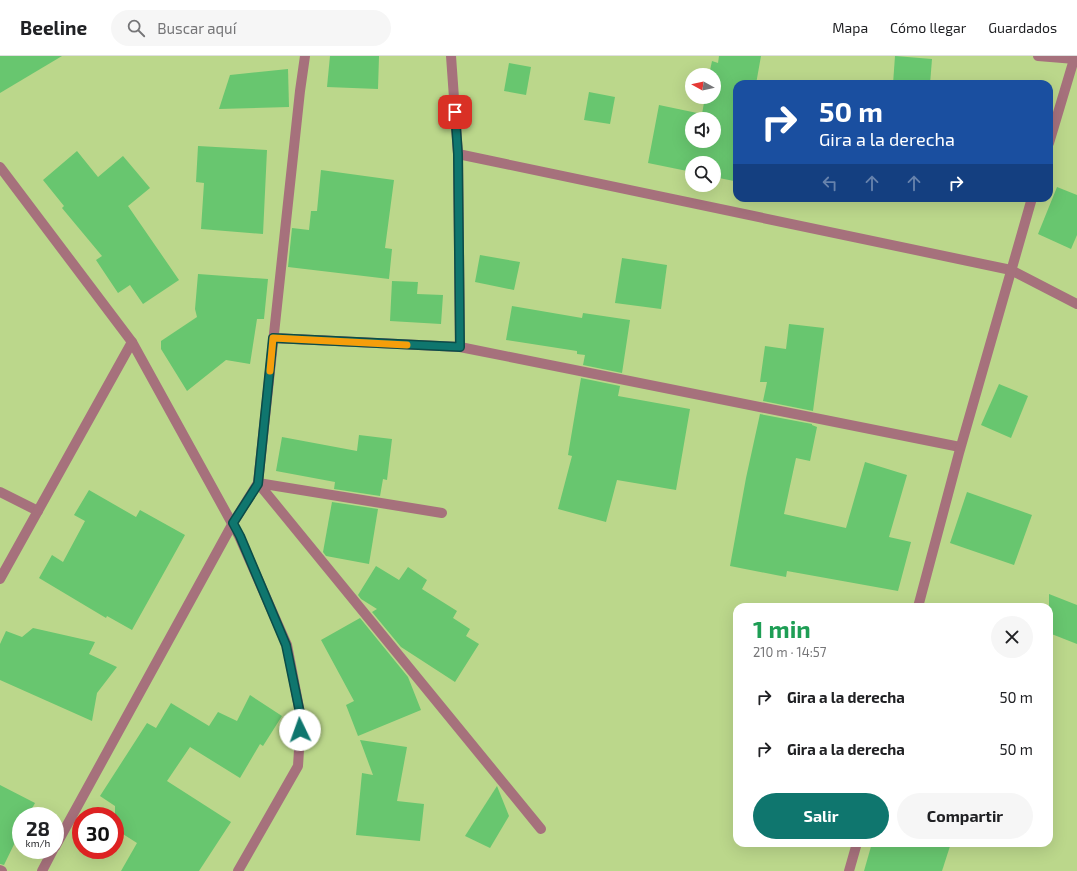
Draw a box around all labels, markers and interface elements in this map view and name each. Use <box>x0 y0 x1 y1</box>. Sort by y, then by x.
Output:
search box <box>111 10 391 46</box>
text: Beeline <box>20 16 87 39</box>
icon: search <box>125 17 147 39</box>
text: Buscar aquí <box>157 19 236 37</box>
text: Mapa <box>832 19 868 36</box>
text: Cómo llegar <box>890 19 966 36</box>
text: Guardados <box>988 19 1057 36</box>
north arrow <box>685 68 721 104</box>
map controls <box>685 68 721 192</box>
text: 50 m <box>819 94 883 128</box>
pin <box>438 95 472 129</box>
icon: right <box>753 96 805 148</box>
icon: arrive <box>444 101 466 123</box>
button: sound <box>685 112 721 148</box>
text: Gira a la derecha <box>819 128 955 150</box>
button: search <box>685 156 721 192</box>
icon: left <box>819 172 841 194</box>
icon: ahead <box>861 172 883 194</box>
icon: ahead <box>903 172 925 194</box>
icon: right <box>945 172 967 194</box>
text: 1 min <box>753 614 811 643</box>
button: close <box>991 616 1033 658</box>
text: 210 m · 14:57 <box>753 644 826 660</box>
icon: right <box>753 686 775 708</box>
text: Gira a la derecha <box>787 688 905 706</box>
text: 50 m <box>999 688 1033 706</box>
position arrow <box>279 709 321 751</box>
icon: right <box>753 738 775 760</box>
text: Gira a la derecha <box>787 740 905 758</box>
text: 50 m <box>999 740 1033 758</box>
button: Salir <box>753 793 889 839</box>
button: Compartir <box>897 793 1033 839</box>
speed limit sign: 30 <box>72 807 124 859</box>
text: 28 <box>26 816 50 840</box>
text: km/h <box>26 837 50 849</box>

